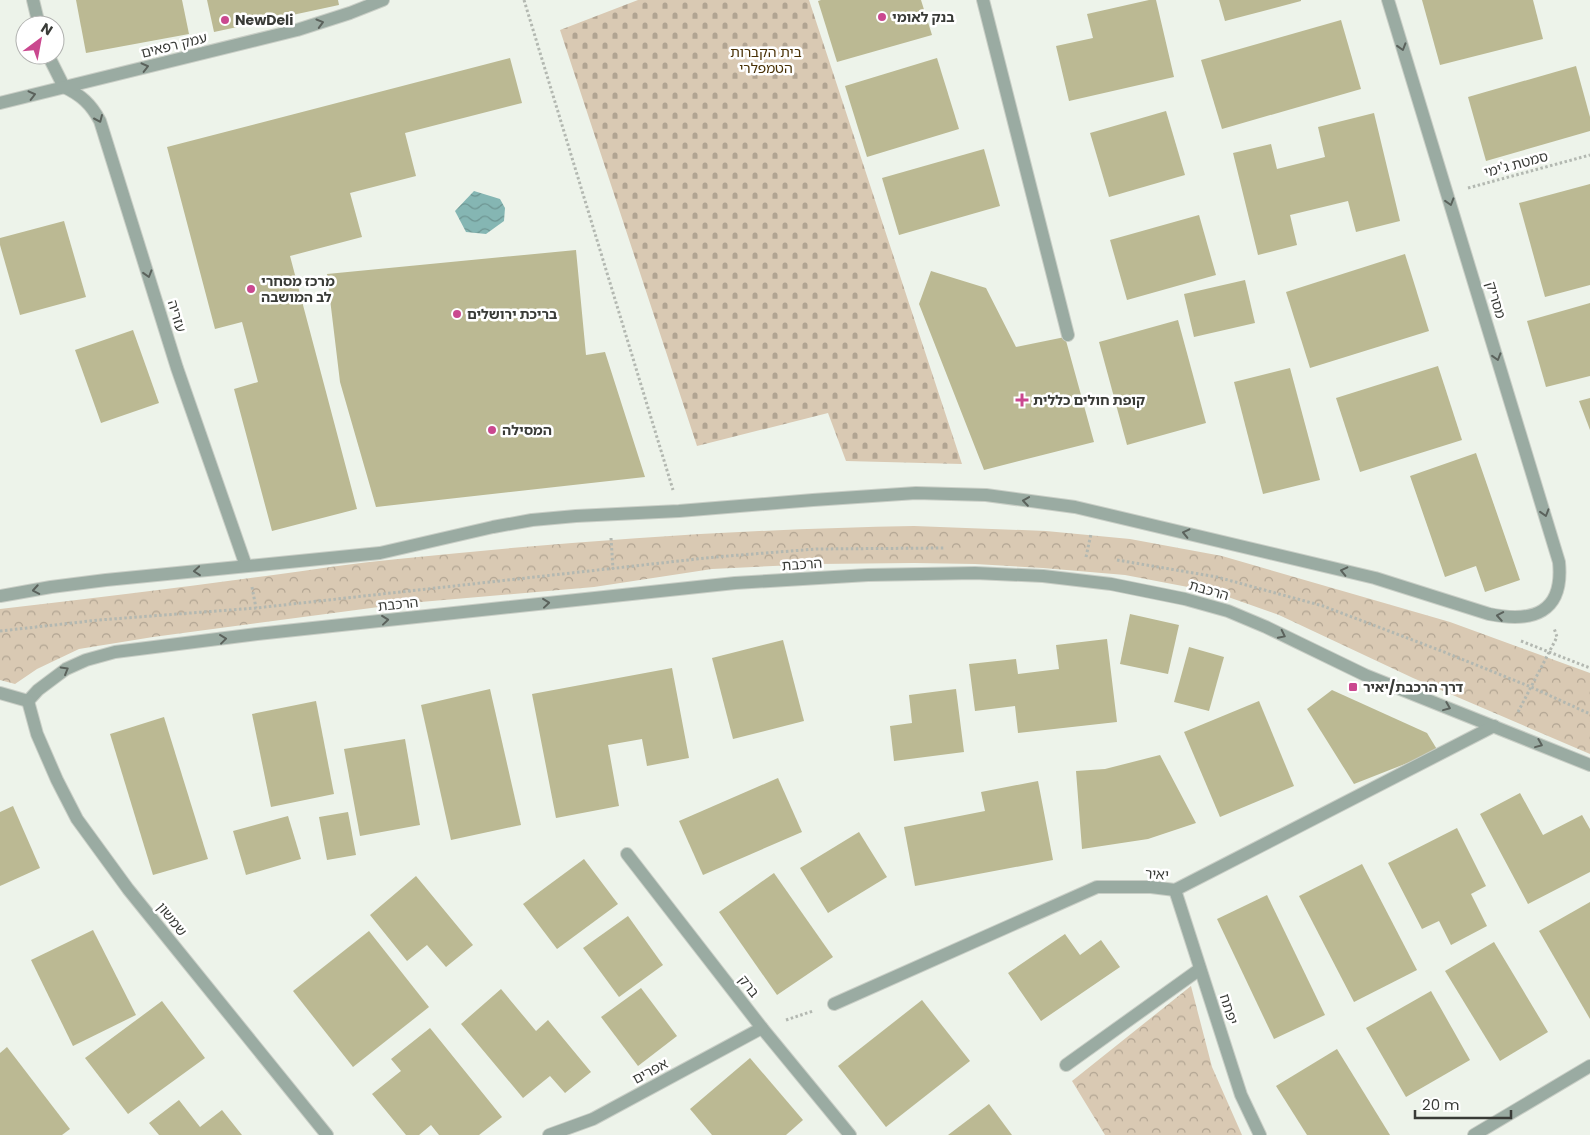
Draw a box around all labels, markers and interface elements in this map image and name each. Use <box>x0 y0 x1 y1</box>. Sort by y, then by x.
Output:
place label: בנק לאומי <box>892 7 955 27</box>
place label: NewDeli <box>235 10 293 30</box>
marker: בנק לאומי <box>876 11 888 23</box>
marker: NewDeli <box>219 14 231 26</box>
north arrow <box>15 15 65 65</box>
text: N <box>37 18 57 40</box>
one-way arrow <box>315 19 323 29</box>
street label: עמק רפאים <box>139 27 209 63</box>
park label: בית הקברות הטמפלרי <box>730 42 802 78</box>
one-way arrow <box>1397 42 1407 50</box>
one-way arrow <box>141 62 150 73</box>
one-way arrow <box>27 90 36 101</box>
one-way arrow <box>92 114 103 123</box>
street label: סמטת ג'ימי <box>1482 146 1550 182</box>
one-way arrow <box>1444 197 1454 206</box>
one-way arrow <box>142 269 152 277</box>
place label: מרכז מסחרי לב המושבה <box>261 271 335 307</box>
street label: מסריק <box>1481 279 1511 321</box>
marker: מרכז מסחרי לב המושבה <box>245 283 257 295</box>
street label: עזריה <box>163 297 191 335</box>
place label: בריכת ירושלים <box>467 304 557 324</box>
marker: בריכת ירושלים <box>451 308 463 320</box>
one-way arrow <box>1492 353 1502 361</box>
place label: קופת חולים כללית <box>1033 390 1145 410</box>
marker: קופת חולים כללית <box>1015 393 1029 407</box>
place label: המסילה <box>502 420 552 440</box>
marker: המסילה <box>486 424 498 436</box>
one-way arrow <box>1022 496 1031 506</box>
one-way arrow <box>1539 508 1549 516</box>
one-way arrow <box>1181 528 1190 539</box>
street label: הרכבת <box>781 553 823 575</box>
one-way arrow <box>193 565 201 576</box>
one-way arrow <box>1339 566 1348 577</box>
street label: הרכבת <box>1187 575 1231 605</box>
one-way arrow <box>32 584 40 594</box>
street label: הרכבת <box>377 592 419 616</box>
one-way arrow <box>543 598 551 609</box>
one-way arrow <box>1495 611 1504 621</box>
one-way arrow <box>381 615 389 626</box>
one-way arrow <box>1277 629 1286 639</box>
one-way arrow <box>219 634 228 644</box>
one-way arrow <box>60 666 69 676</box>
place label: דרך הרכבת/יאיר <box>1363 677 1463 697</box>
marker: דרך הרכבת/יאיר <box>1347 681 1359 693</box>
one-way arrow <box>1442 701 1451 712</box>
one-way arrow <box>1534 738 1543 748</box>
street label: יאיר <box>1144 863 1170 885</box>
street label: שמשון <box>152 898 192 940</box>
street label: ברק <box>734 970 764 1002</box>
street label: יפתח <box>1215 991 1243 1027</box>
street label: אפרים <box>629 1053 671 1089</box>
scale bar <box>1415 1088 1511 1120</box>
text: 20 m <box>1422 1094 1460 1115</box>

